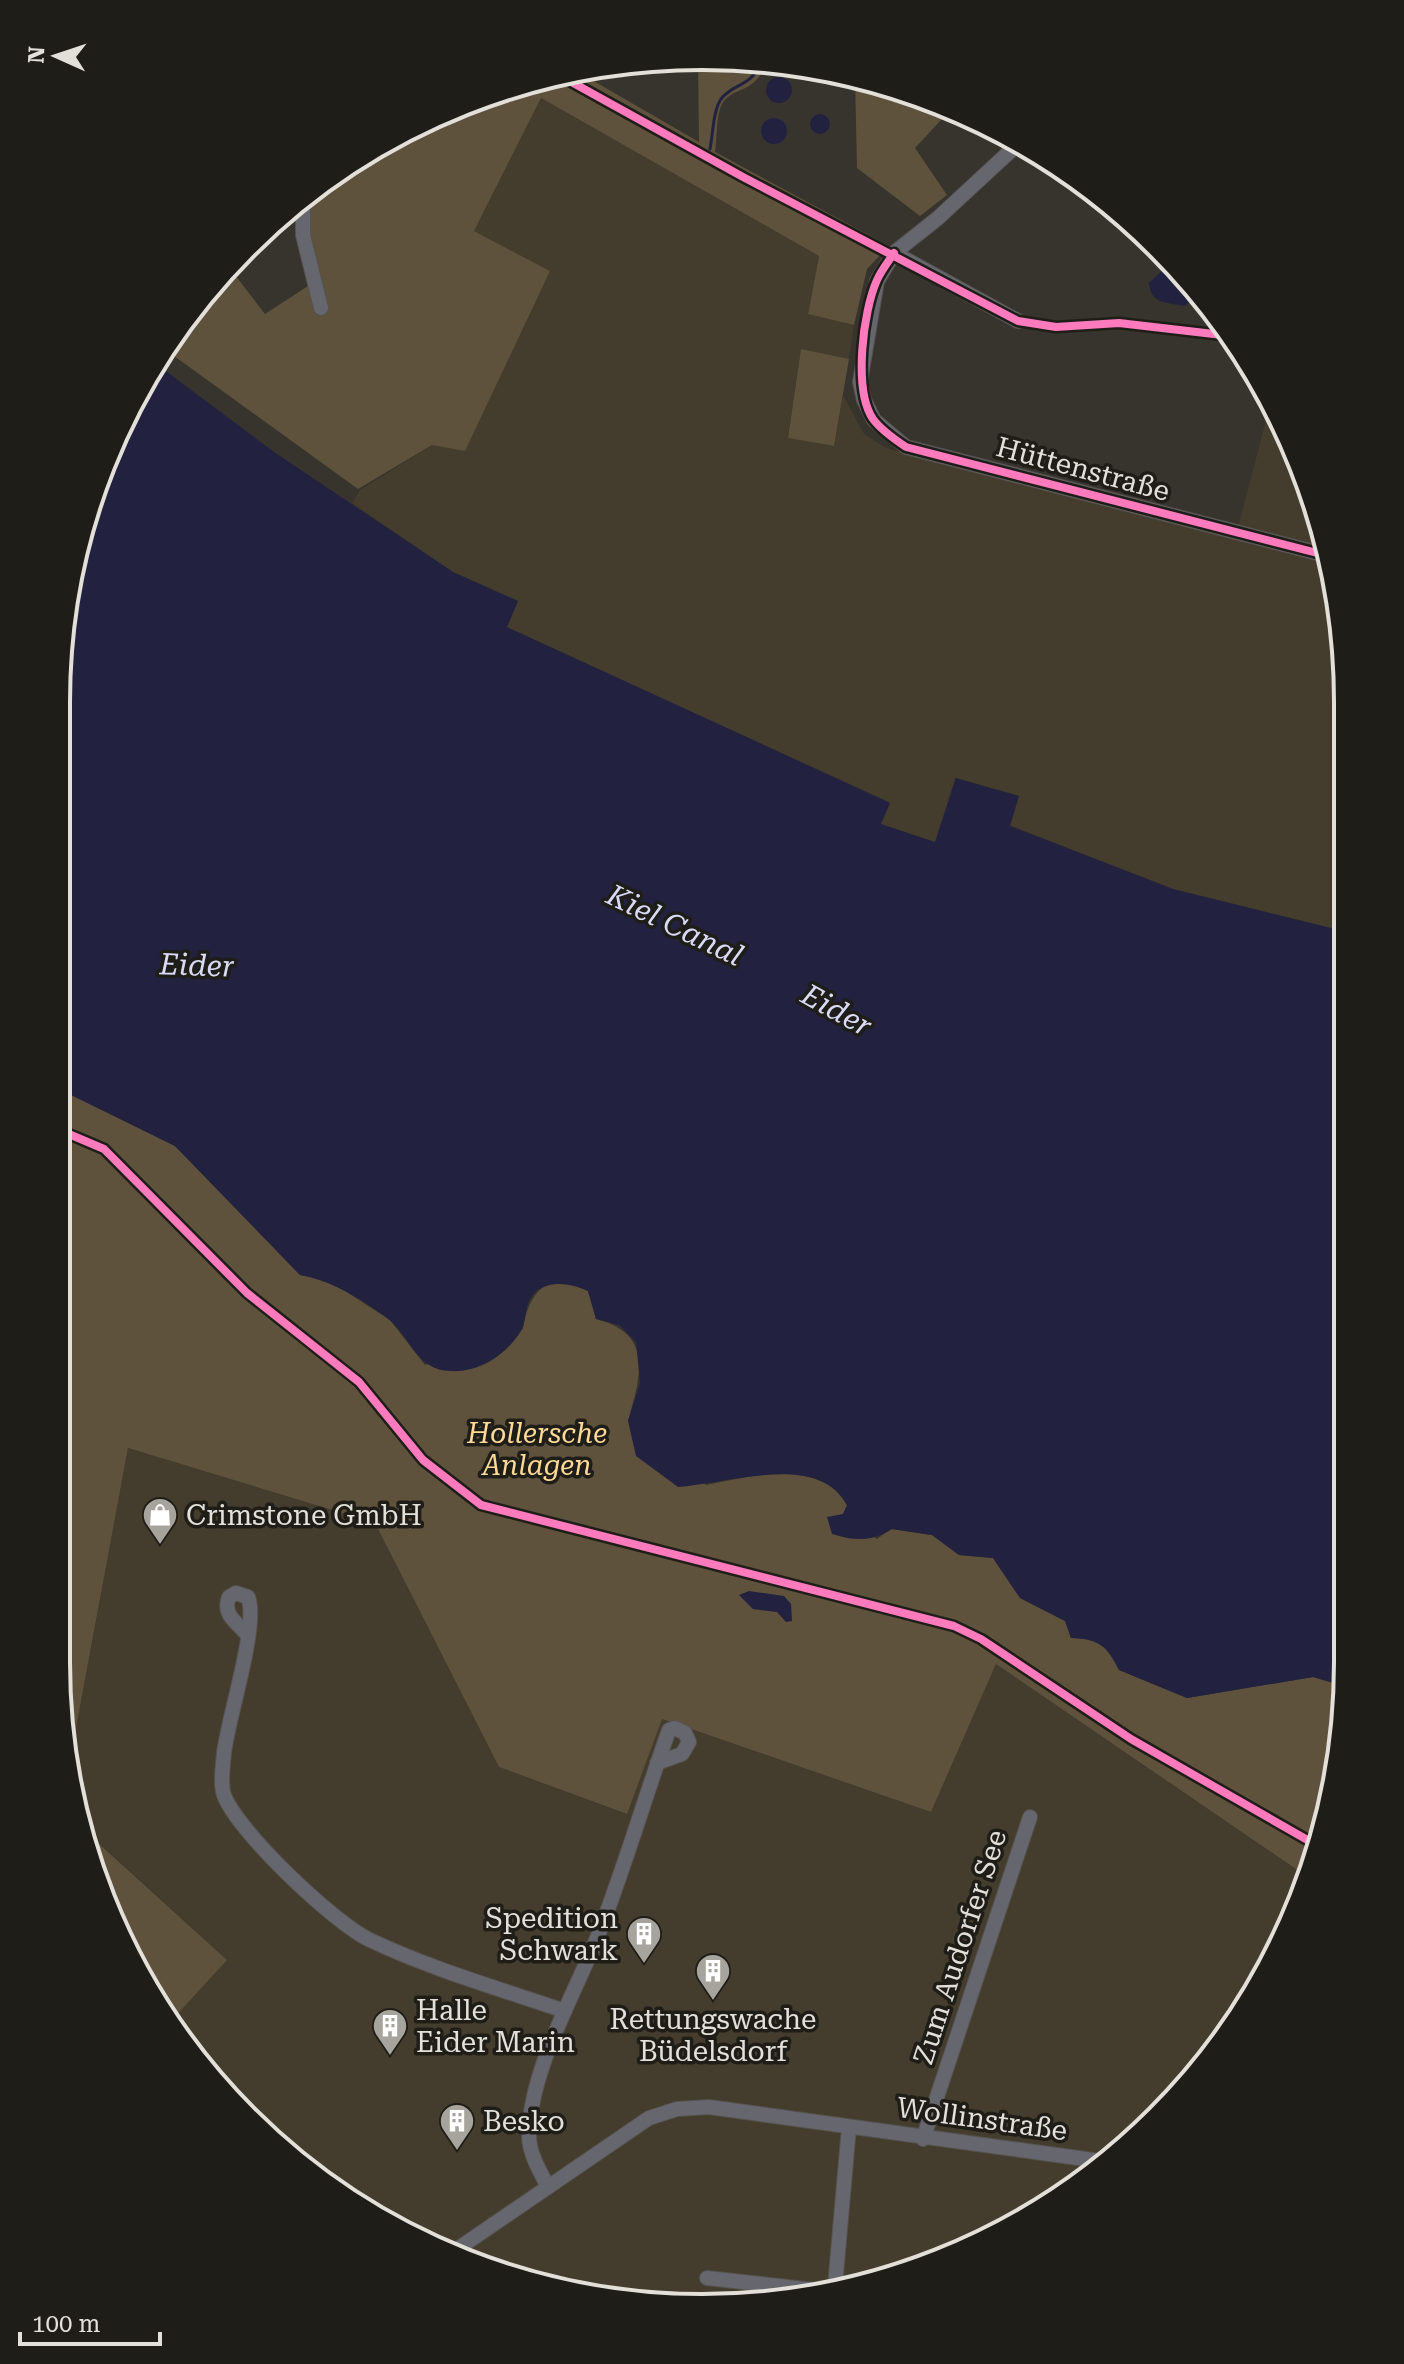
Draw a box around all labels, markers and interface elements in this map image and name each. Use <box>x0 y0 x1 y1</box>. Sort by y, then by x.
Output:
north arrow <box>16 16 96 96</box>
text: N <box>24 46 49 64</box>
street label: Hüttenstraße <box>993 430 1173 508</box>
water label: Kiel Canal <box>600 877 749 973</box>
water label: Eider <box>158 946 235 984</box>
water label: Eider <box>795 976 879 1044</box>
park label: Hollersche Anlagen <box>466 1417 607 1482</box>
shop icon: Crimstone GmbH <box>141 1496 179 1546</box>
place label: Crimstone GmbH <box>186 1499 422 1532</box>
street label: Zum Audorfer See <box>907 1826 1013 2068</box>
place label: Spedition Schwark <box>485 1902 618 1967</box>
building icon: Spedition Schwark <box>625 1915 663 1965</box>
building icon: Rettungswache Büdelsdorf <box>694 1952 732 2002</box>
place label: Halle Eider Marin <box>416 1994 575 2059</box>
place label: Rettungswache Büdelsdorf <box>610 2003 816 2068</box>
building icon: Halle Eider Marin <box>371 2007 409 2057</box>
street label: Wollinstraße <box>895 2091 1069 2147</box>
building icon: Besko <box>438 2102 476 2152</box>
place label: Besko <box>483 2105 565 2138</box>
scale bar <box>20 2296 160 2346</box>
text: 100 m <box>32 2310 100 2338</box>

